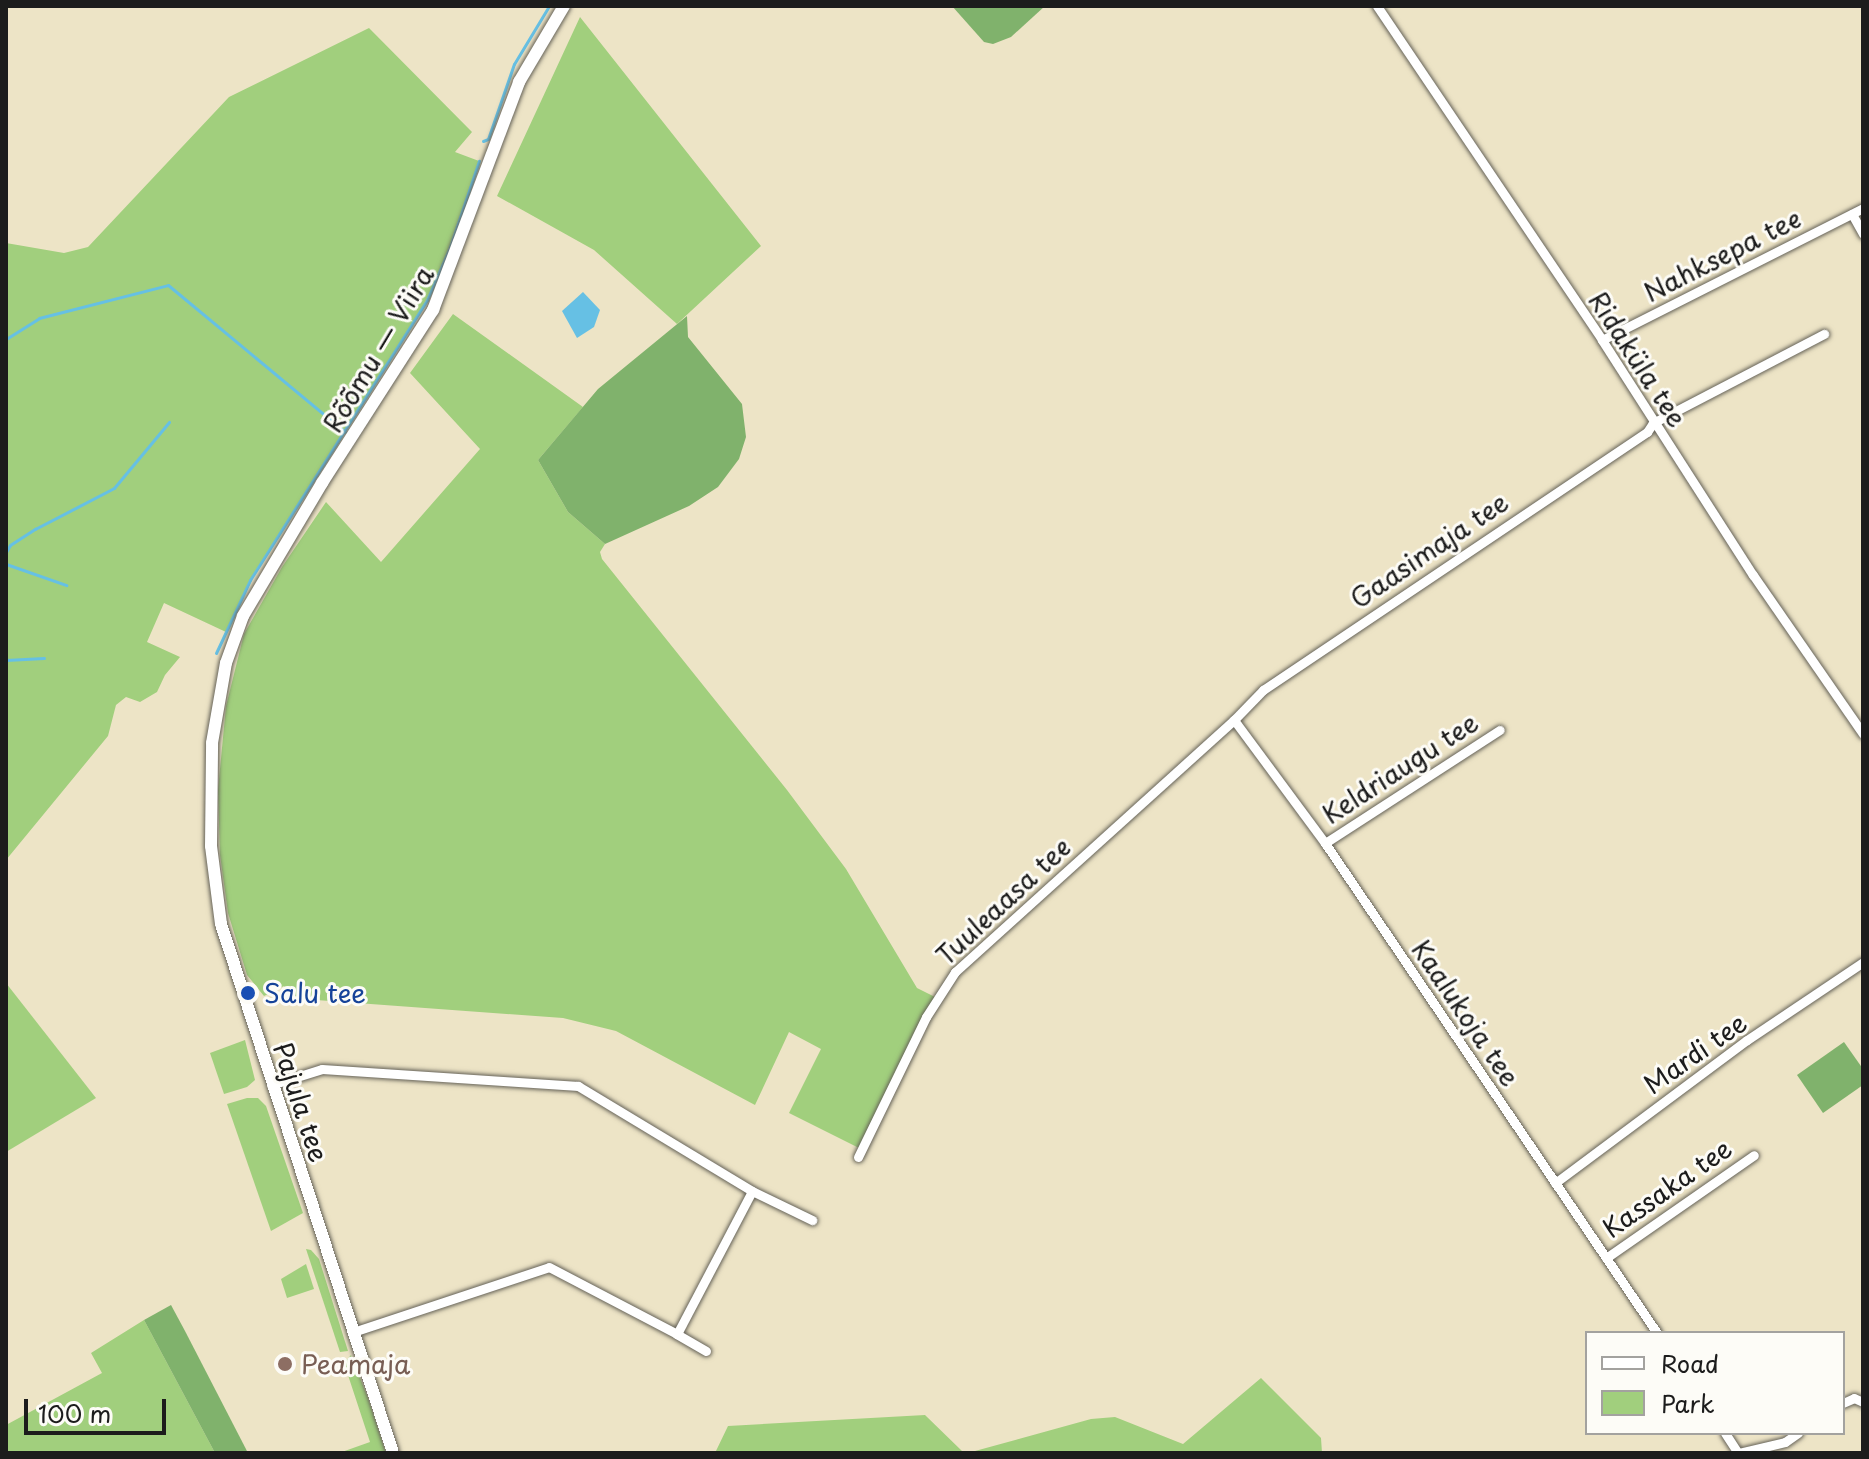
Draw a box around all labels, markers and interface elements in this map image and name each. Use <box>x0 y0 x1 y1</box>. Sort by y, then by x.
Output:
street label: Nahksepa tee <box>1638 202 1806 308</box>
street label: Rõõmu — Viira <box>316 260 440 438</box>
street label: Ridaküla tee <box>1583 285 1693 433</box>
street label: Gaasimaja tee <box>1344 486 1514 614</box>
street label: Keldriaugu tee <box>1316 706 1484 830</box>
street label: Tuuleaasa tee <box>929 831 1077 971</box>
street label: Kaalukoja tee <box>1406 935 1526 1091</box>
place label: Salu tee <box>264 977 365 1009</box>
marker: Salu tee <box>239 984 257 1002</box>
street label: Mardi tee <box>1637 1006 1753 1100</box>
street label: Pajula tee <box>267 1038 335 1166</box>
street label: Kassaka tee <box>1596 1132 1738 1244</box>
legend <box>1585 1331 1845 1435</box>
text: Road <box>1661 1345 1719 1381</box>
place label: Peamaja <box>301 1348 410 1380</box>
marker: Peamaja <box>276 1355 294 1373</box>
scale bar <box>28 1383 170 1433</box>
text: Park <box>1661 1385 1715 1421</box>
text: 100 m <box>38 1395 111 1431</box>

